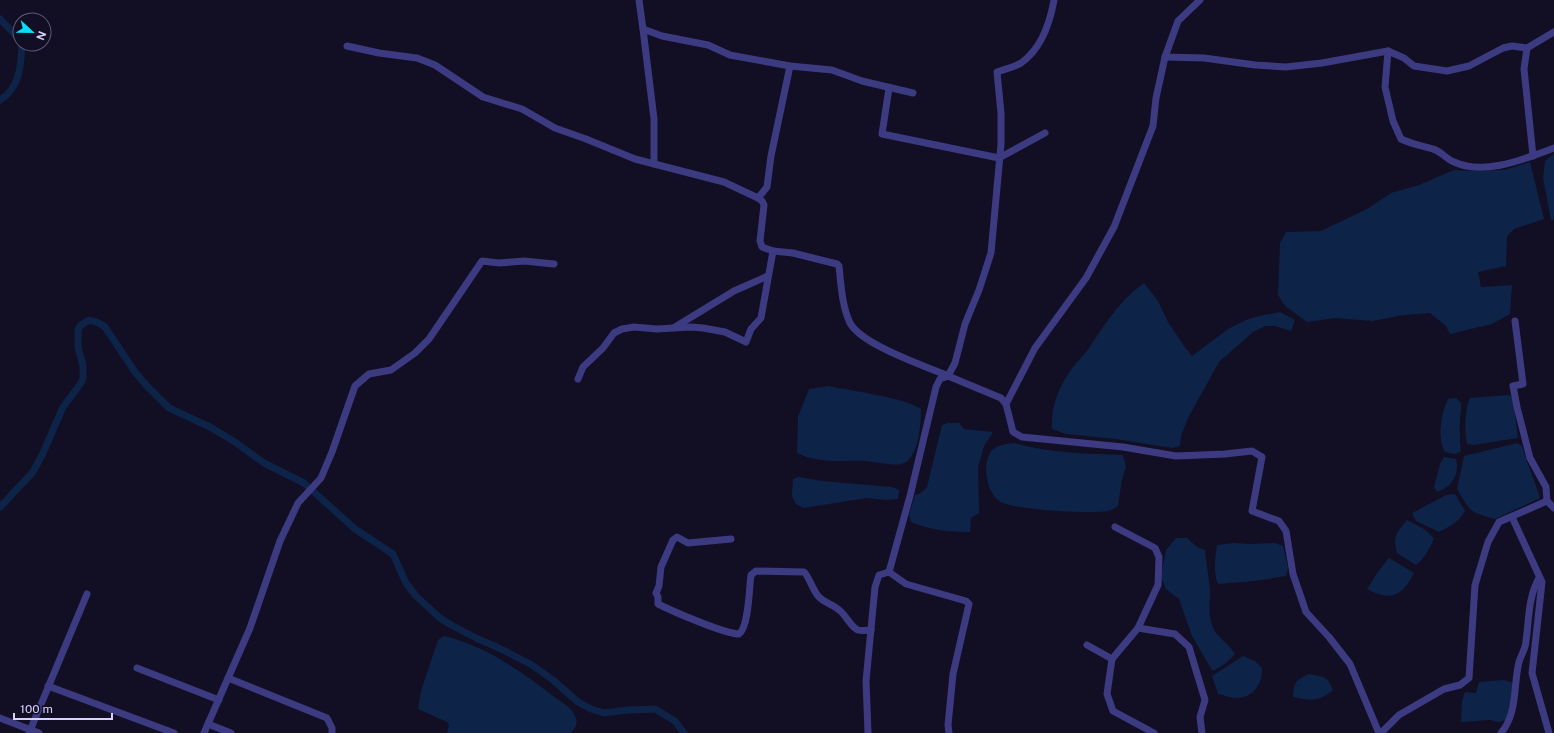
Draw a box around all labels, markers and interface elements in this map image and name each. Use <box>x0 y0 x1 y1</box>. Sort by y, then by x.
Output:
north arrow <box>12 12 52 52</box>
text: N <box>34 30 48 42</box>
scale bar <box>14 695 112 721</box>
text: 100 m <box>20 702 53 716</box>

